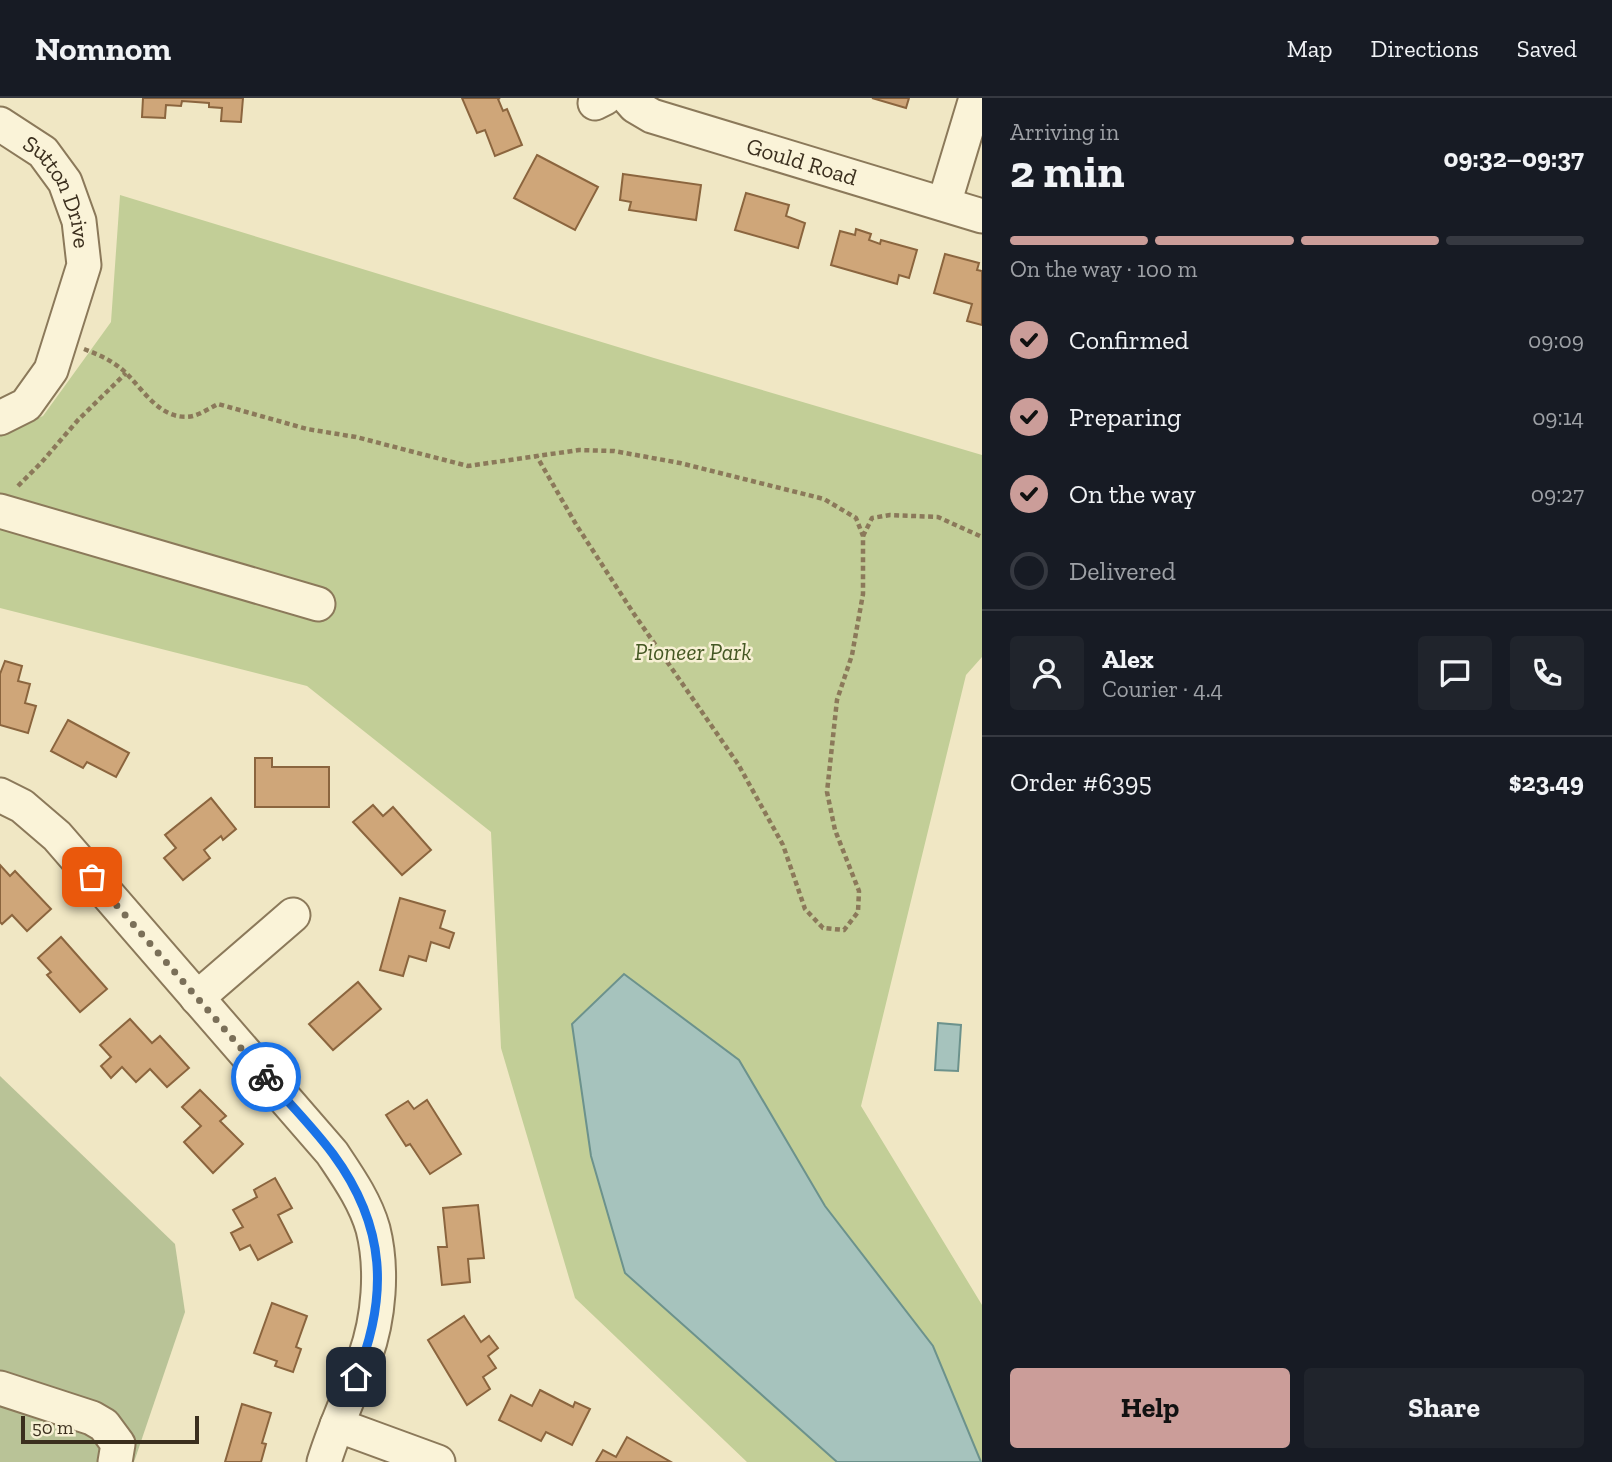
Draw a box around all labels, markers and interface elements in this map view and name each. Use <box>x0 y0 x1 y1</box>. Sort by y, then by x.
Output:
text: Nomnom <box>35 29 171 68</box>
text: Map <box>1287 34 1333 63</box>
text: Directions <box>1371 34 1479 63</box>
text: Saved <box>1517 34 1577 63</box>
text: Arriving in <box>1010 118 1119 146</box>
street label: Sutton Drive <box>18 129 96 250</box>
street label: Gould Road <box>743 131 861 191</box>
text: 09:32–09:37 <box>1443 142 1584 174</box>
text: 2 min <box>1010 144 1125 199</box>
text: On the way · 100 m <box>1010 255 1197 283</box>
icon: check <box>1010 321 1048 359</box>
text: Confirmed <box>1069 324 1189 356</box>
text: 09:09 <box>1528 326 1584 354</box>
icon: check <box>1010 398 1048 436</box>
text: Preparing <box>1069 401 1181 433</box>
text: 09:14 <box>1532 403 1584 431</box>
icon: check <box>1010 475 1048 513</box>
text: On the way <box>1069 478 1196 510</box>
text: 09:27 <box>1531 480 1584 508</box>
text: Delivered <box>1069 555 1176 587</box>
button: person <box>1010 636 1084 710</box>
button: chat <box>1418 636 1492 710</box>
button: phone <box>1510 636 1584 710</box>
park label: Pioneer Park <box>635 638 751 666</box>
text: Alex <box>1102 643 1154 675</box>
text: Courier · 4.4 <box>1102 675 1223 703</box>
text: Order #6395 <box>1010 766 1152 798</box>
text: $23.49 <box>1509 766 1584 798</box>
pin <box>62 847 122 907</box>
icon: bag <box>73 858 111 896</box>
courier <box>231 1042 301 1112</box>
icon: bike <box>247 1058 285 1096</box>
pin <box>326 1347 386 1407</box>
icon: home <box>337 1358 375 1396</box>
button: Help <box>1010 1368 1290 1448</box>
button: Share <box>1304 1368 1584 1448</box>
scale bar <box>21 1413 200 1445</box>
text: 50 m <box>32 1416 73 1439</box>

